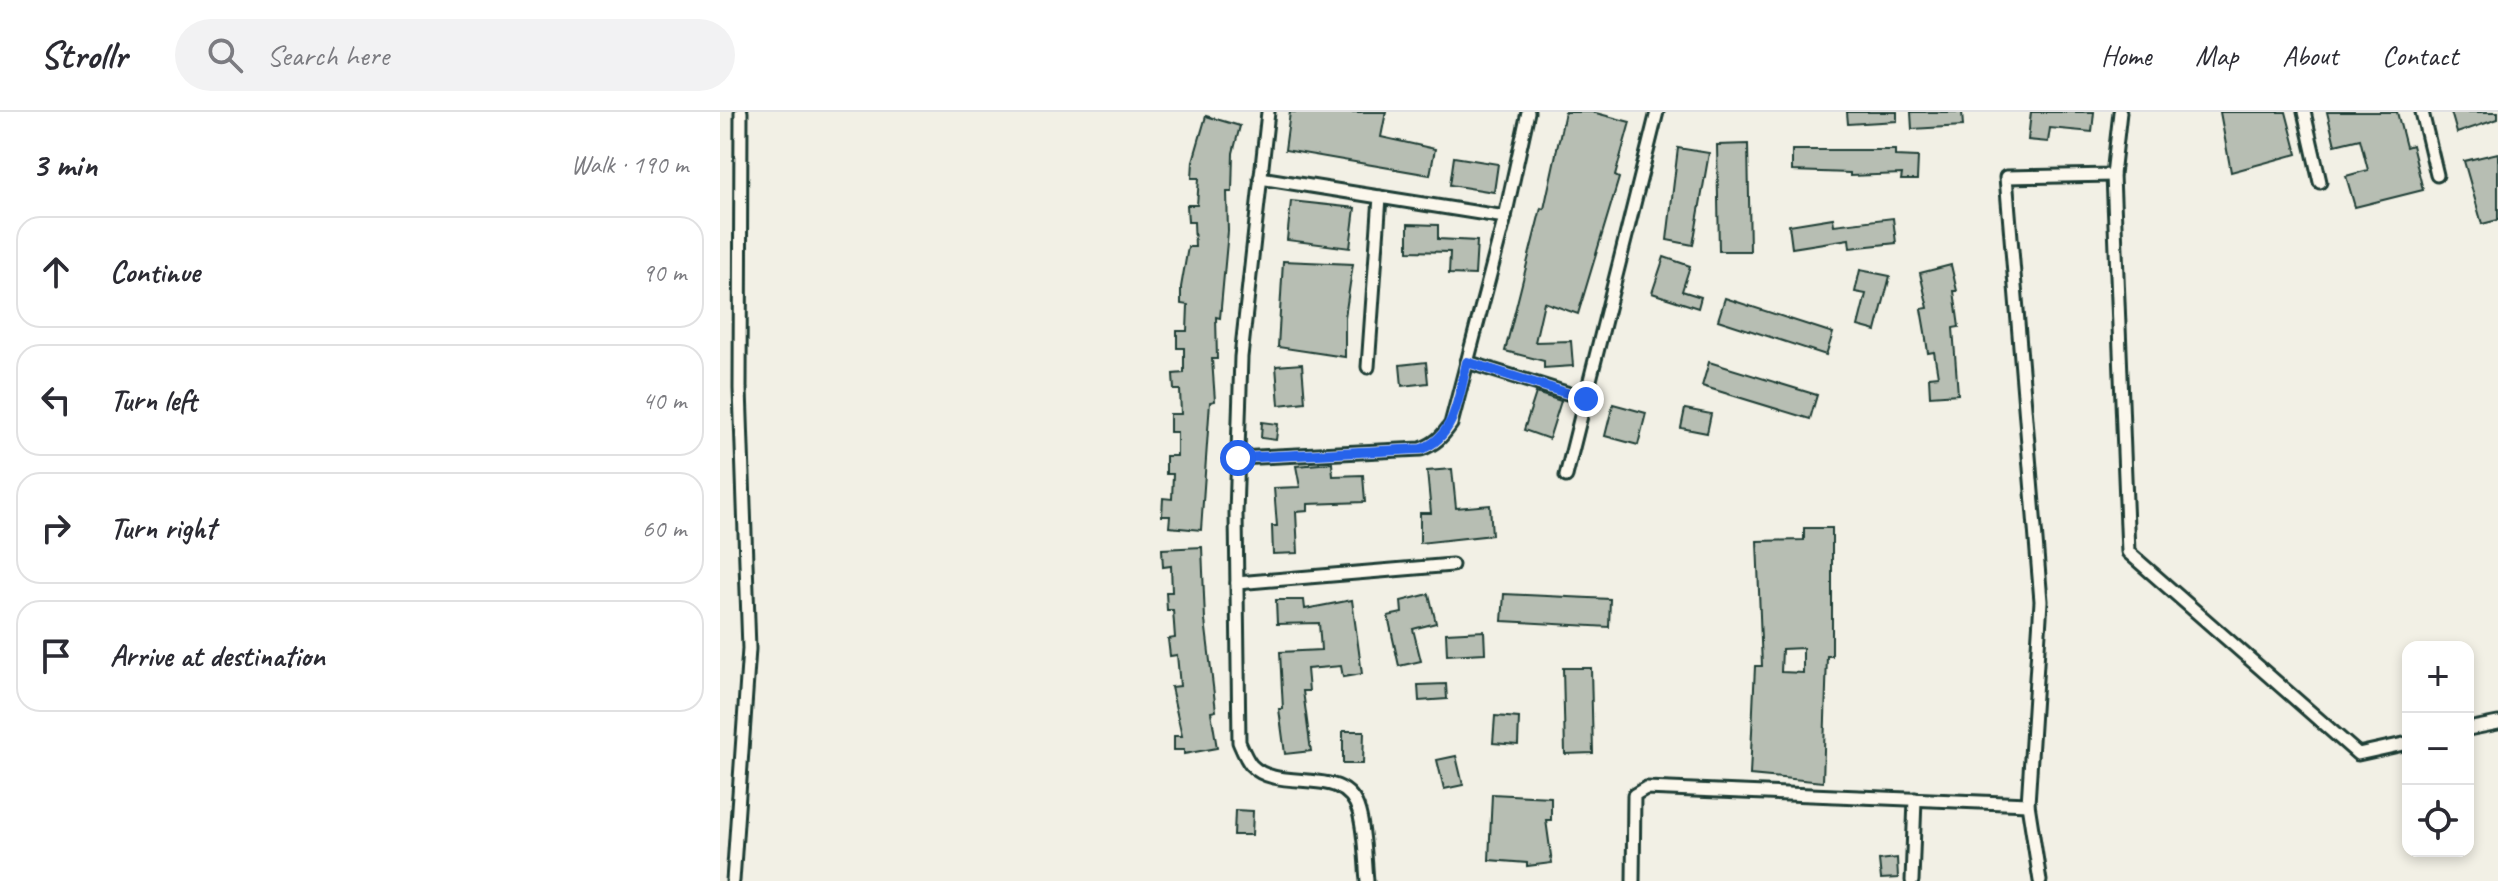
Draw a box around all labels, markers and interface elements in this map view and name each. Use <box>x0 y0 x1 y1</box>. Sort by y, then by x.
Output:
search box <box>175 19 735 91</box>
text: Strollr <box>40 32 127 79</box>
icon: search <box>203 33 247 77</box>
text: Search here <box>267 36 389 74</box>
text: Home <box>2101 38 2151 73</box>
text: Map <box>2195 38 2238 73</box>
text: About <box>2282 38 2338 73</box>
text: Contact <box>2382 38 2458 73</box>
text: 3 min <box>32 143 97 186</box>
text: Walk · 190 m <box>571 148 688 181</box>
icon: ahead <box>34 250 78 294</box>
text: Continue <box>110 253 200 291</box>
text: 90 m <box>642 256 686 289</box>
icon: left <box>34 378 78 422</box>
text: Turn left <box>110 381 197 419</box>
route end <box>1568 381 1604 417</box>
text: 40 m <box>642 384 686 417</box>
route start <box>1220 440 1256 476</box>
icon: right <box>34 506 78 550</box>
text: Turn right <box>110 509 215 547</box>
text: 60 m <box>642 512 686 545</box>
icon: arrive <box>34 634 78 678</box>
text: Arrive at destination <box>110 637 325 675</box>
map controls <box>2402 641 2474 857</box>
button: + <box>2402 641 2474 713</box>
button: − <box>2402 713 2474 785</box>
button: locate <box>2402 785 2474 857</box>

